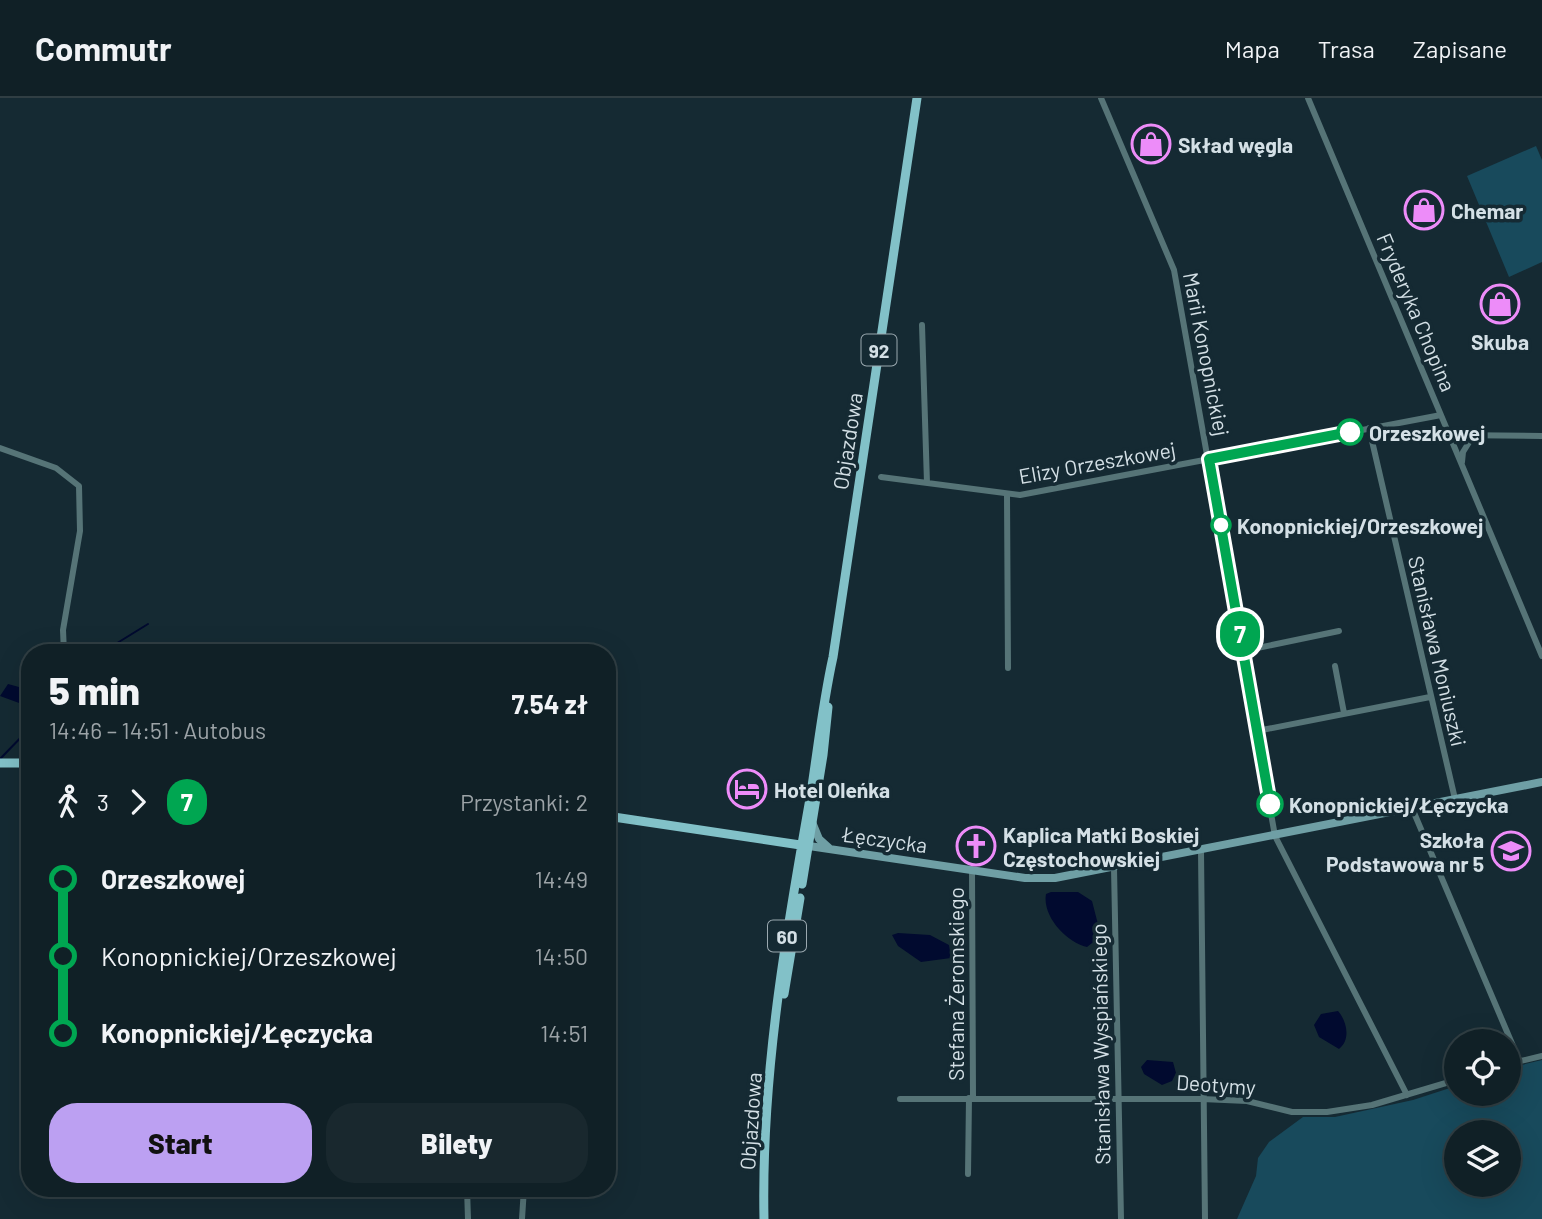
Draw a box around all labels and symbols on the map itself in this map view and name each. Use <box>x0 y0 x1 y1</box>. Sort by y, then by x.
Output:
shop icon: Skład węgla <box>1130 123 1172 165</box>
place label: Skład węgla <box>1178 132 1293 157</box>
shop icon: Chemar <box>1403 189 1445 231</box>
place label: Chemar <box>1451 198 1523 223</box>
street label: Fryderyka Chopina <box>1372 229 1462 395</box>
street label: Marii Konopnickiej <box>1179 270 1235 438</box>
shop icon: Skuba <box>1479 283 1521 325</box>
place label: Skuba <box>1471 329 1529 354</box>
road number: 92 <box>862 334 896 366</box>
street label: Objazdowa <box>827 391 867 491</box>
marker: Orzeszkowej <box>1337 419 1363 445</box>
place label: Orzeszkowej <box>1369 420 1485 445</box>
street label: Elizy Orzeszkowej <box>1017 436 1177 488</box>
place label: Konopnickiej/Orzeszkowej <box>1237 513 1483 538</box>
marker: Konopnickiej/Orzeszkowej <box>1211 515 1231 535</box>
street label: Stanisława Moniuszki <box>1404 553 1472 749</box>
line badge: 7 <box>1217 611 1263 657</box>
hotel icon: Hotel Oleńka <box>726 768 768 810</box>
place label: Hotel Oleńka <box>774 777 890 802</box>
marker: Konopnickiej/Łęczycka <box>1257 791 1283 817</box>
place label: Konopnickiej/Łęczycka <box>1289 792 1509 817</box>
street label: Łęczycka <box>840 821 929 857</box>
place label: Kaplica Matki Boskiej Częstochowskiej <box>1003 822 1199 871</box>
church icon: Kaplica Matki Boskiej Częstochowskiej <box>955 825 997 867</box>
place label: Szkoła Podstawowa nr 5 <box>1326 827 1484 876</box>
school or university icon: Szkoła Podstawowa nr 5 <box>1490 830 1532 872</box>
street label: Stefana Żeromskiego <box>943 887 968 1081</box>
road number: 60 <box>768 920 806 951</box>
street label: Stanisława Wyspiańskiego <box>1085 923 1115 1165</box>
street label: Deotymy <box>1175 1069 1257 1099</box>
street label: Objazdowa <box>734 1071 766 1171</box>

